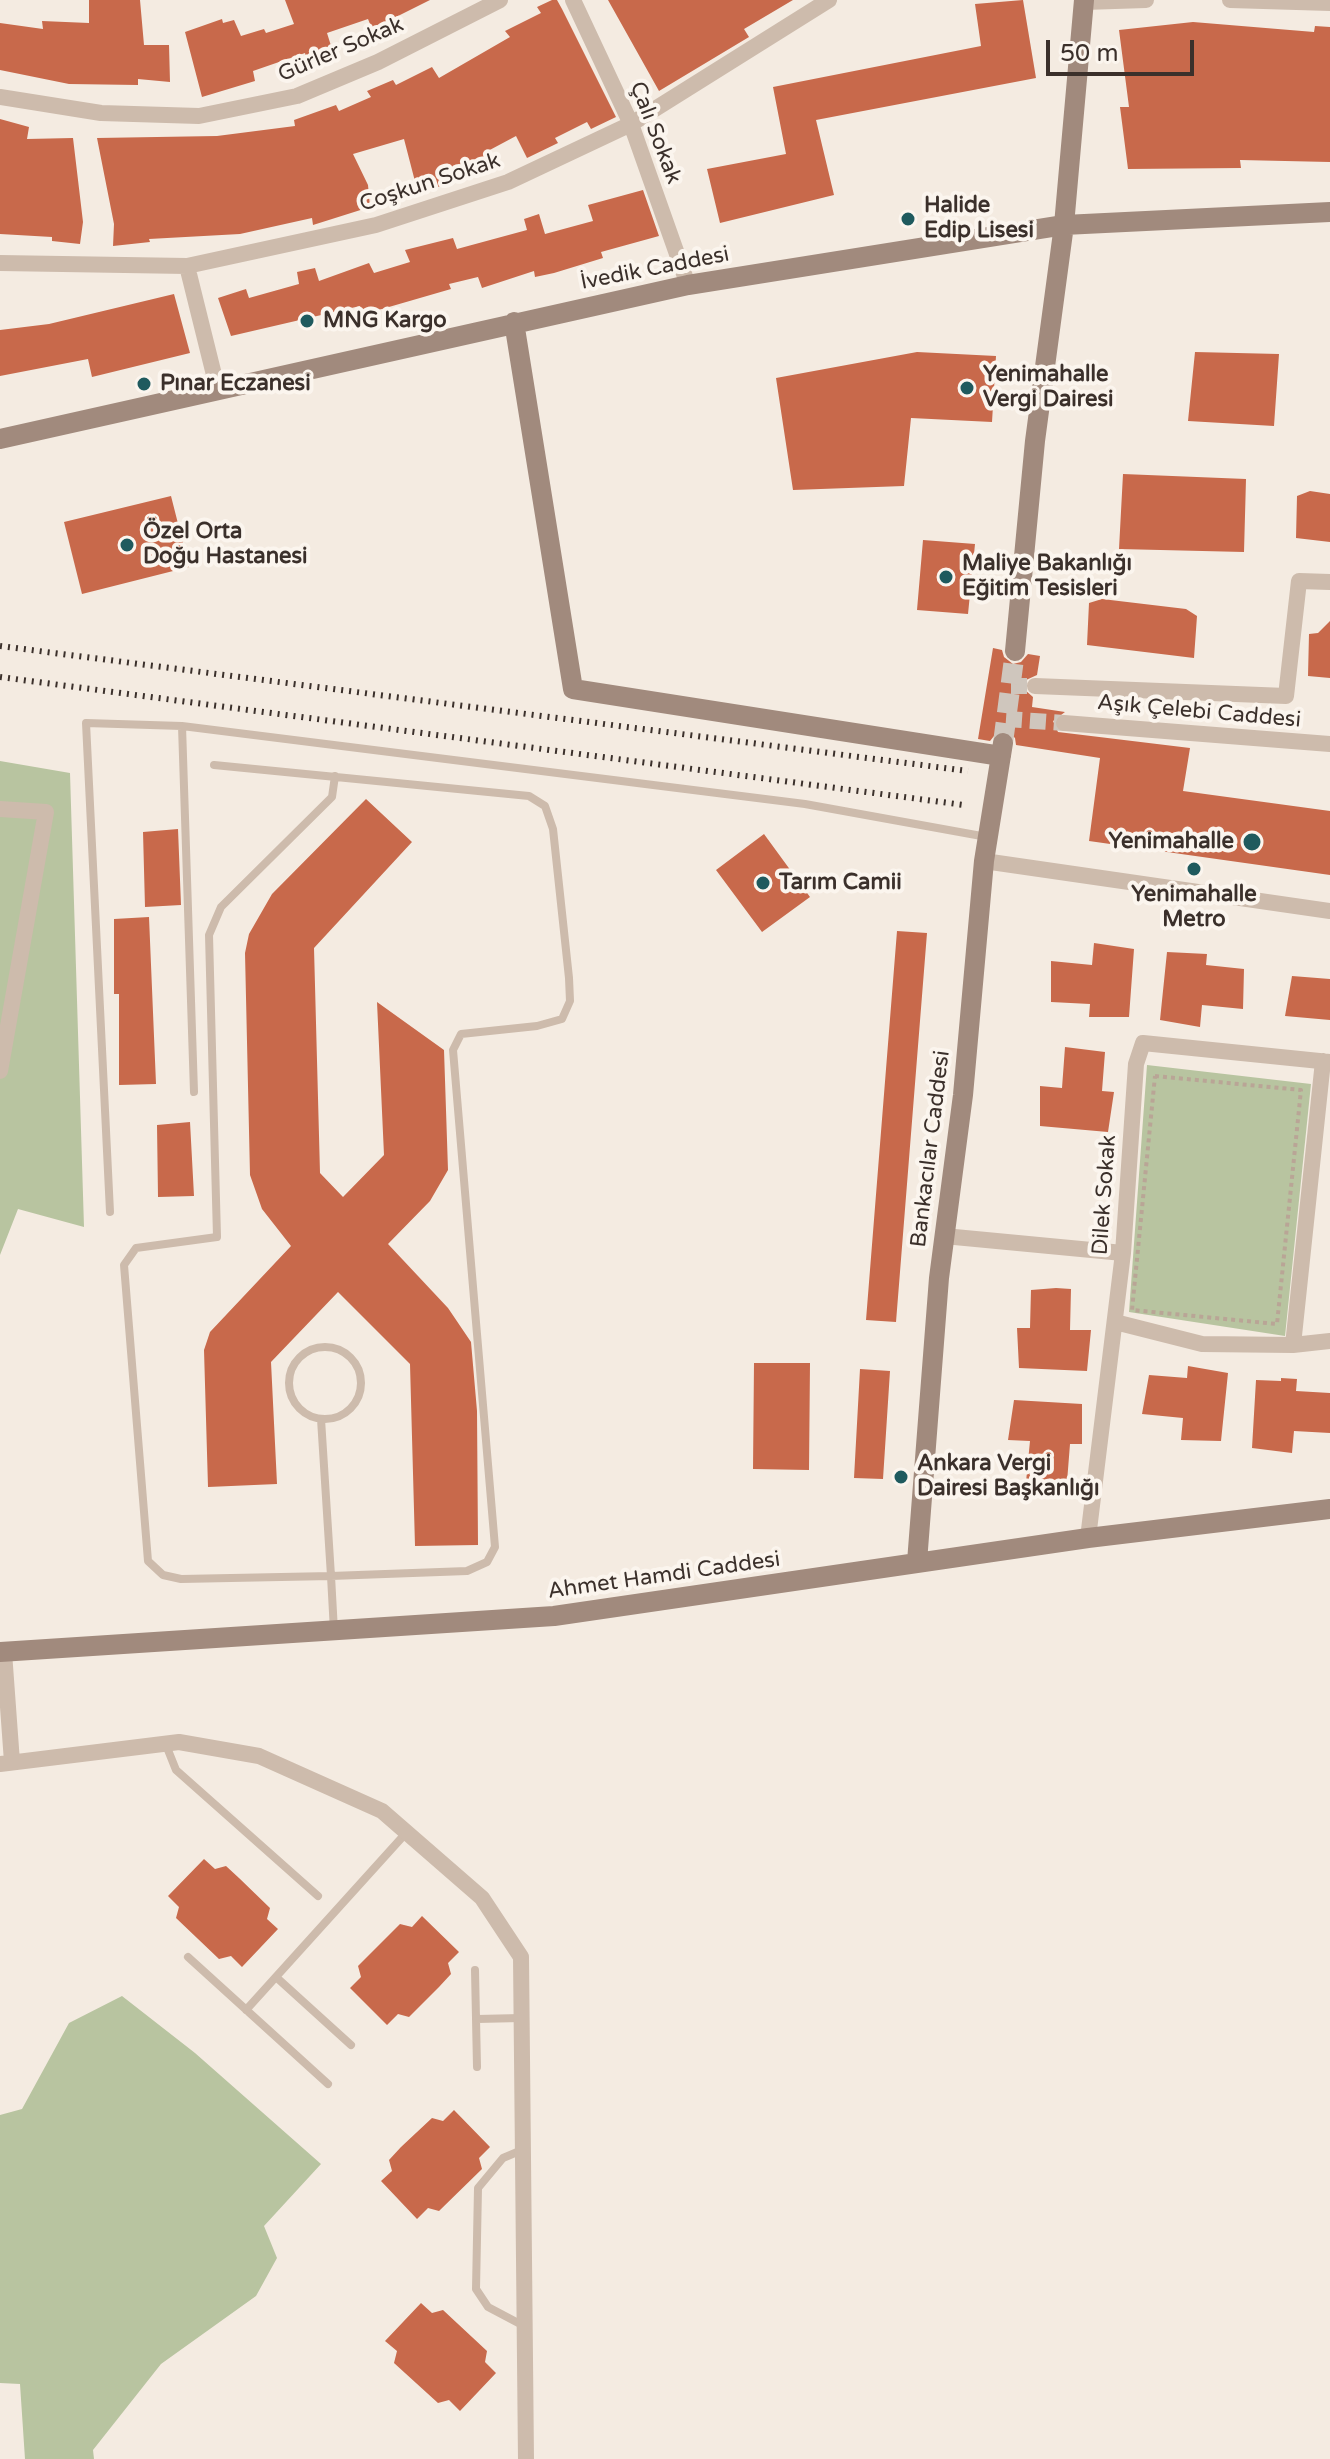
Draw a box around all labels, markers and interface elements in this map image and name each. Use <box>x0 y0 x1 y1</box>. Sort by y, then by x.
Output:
street label: Gürler Sokak <box>274 12 408 88</box>
scale bar <box>1050 24 1198 74</box>
text: 50 m <box>1060 39 1118 68</box>
street label: Çalı Sokak <box>623 78 687 188</box>
street label: Coşkun Sokak <box>356 148 504 218</box>
place label: Halide Edip Lisesi <box>924 193 1034 244</box>
marker: Halide Edip Lisesi <box>899 210 917 228</box>
street label: İvedik Caddesi <box>578 242 732 296</box>
place label: MNG Kargo <box>323 308 447 334</box>
marker: MNG Kargo <box>298 312 316 330</box>
place label: Yenimahalle Vergi Dairesi <box>983 362 1113 414</box>
place label: Pınar Eczanesi <box>160 371 311 397</box>
marker: Pınar Eczanesi <box>135 375 153 393</box>
marker: Yenimahalle Vergi Dairesi <box>958 379 976 397</box>
place label: Özel Orta Doğu Hastanesi <box>143 519 308 570</box>
marker: Özel Orta Doğu Hastanesi <box>118 536 136 554</box>
place label: Maliye Bakanlığı Eğitim Tesisleri <box>962 551 1132 602</box>
marker: Maliye Bakanlığı Eğitim Tesisleri <box>937 568 955 586</box>
street label: Aşık Çelebi Caddesi <box>1096 690 1302 734</box>
place label: Yenimahalle <box>1109 829 1234 855</box>
marker: Yenimahalle <box>1241 831 1263 853</box>
marker: Yenimahalle Metro <box>1185 860 1203 878</box>
place label: Tarım Camii <box>779 870 902 896</box>
marker: Tarım Camii <box>754 874 772 892</box>
place label: Yenimahalle Metro <box>1131 882 1257 934</box>
street label: Bankacılar Caddesi <box>906 1049 956 1249</box>
street label: Dilek Sokak <box>1088 1134 1122 1256</box>
place label: Ankara Vergi Dairesi Başkanlığı <box>917 1451 1099 1502</box>
marker: Ankara Vergi Dairesi Başkanlığı <box>892 1468 910 1486</box>
street label: Ahmet Hamdi Caddesi <box>546 1547 782 1605</box>

